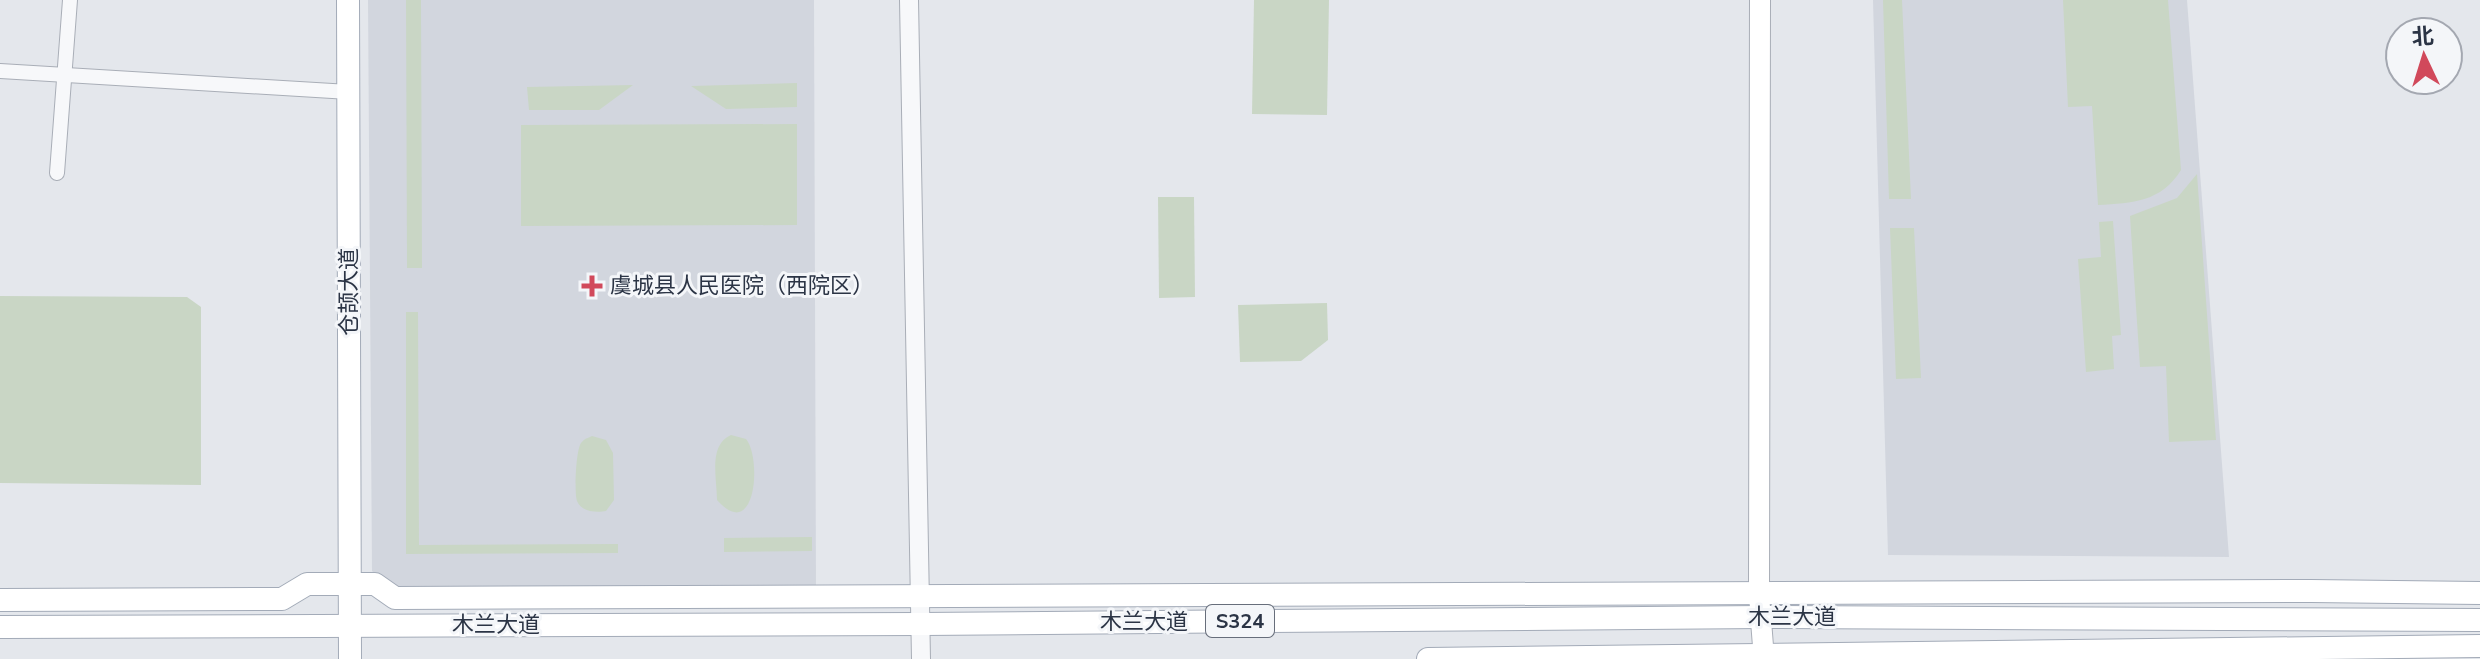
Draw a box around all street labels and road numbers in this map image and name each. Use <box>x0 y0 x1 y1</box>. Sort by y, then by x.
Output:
street label: 仓颉大道 <box>334 248 364 336</box>
street label: 木兰大道 <box>1748 602 1836 632</box>
road number: S324 <box>1206 605 1274 637</box>
street label: 木兰大道 <box>1100 607 1188 637</box>
street label: 木兰大道 <box>452 610 540 640</box>

